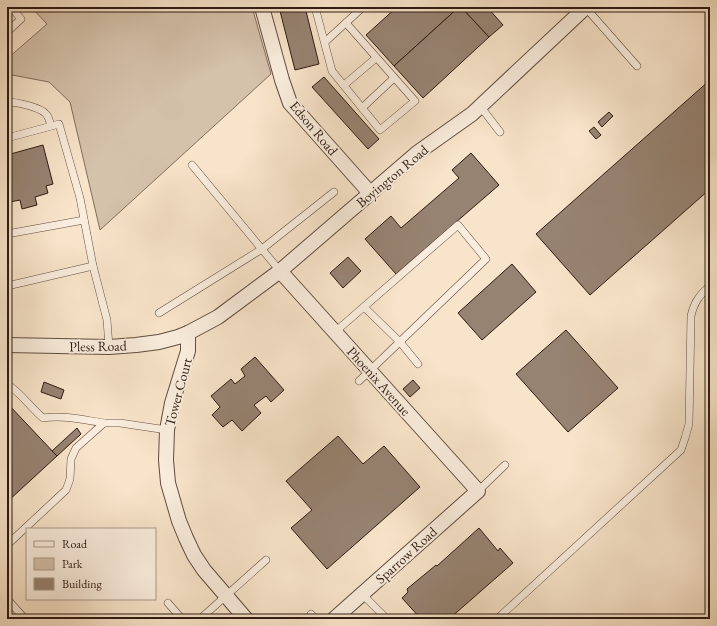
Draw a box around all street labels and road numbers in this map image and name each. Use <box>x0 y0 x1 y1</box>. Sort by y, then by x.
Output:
street label: Edson Road <box>286 97 343 160</box>
street label: Boyington Road <box>352 140 432 211</box>
street label: Pless Road <box>69 336 128 356</box>
street label: Phoenix Avenue <box>343 343 415 420</box>
street label: Tower Court <box>160 355 196 428</box>
street label: Sparrow Road <box>371 522 441 587</box>

